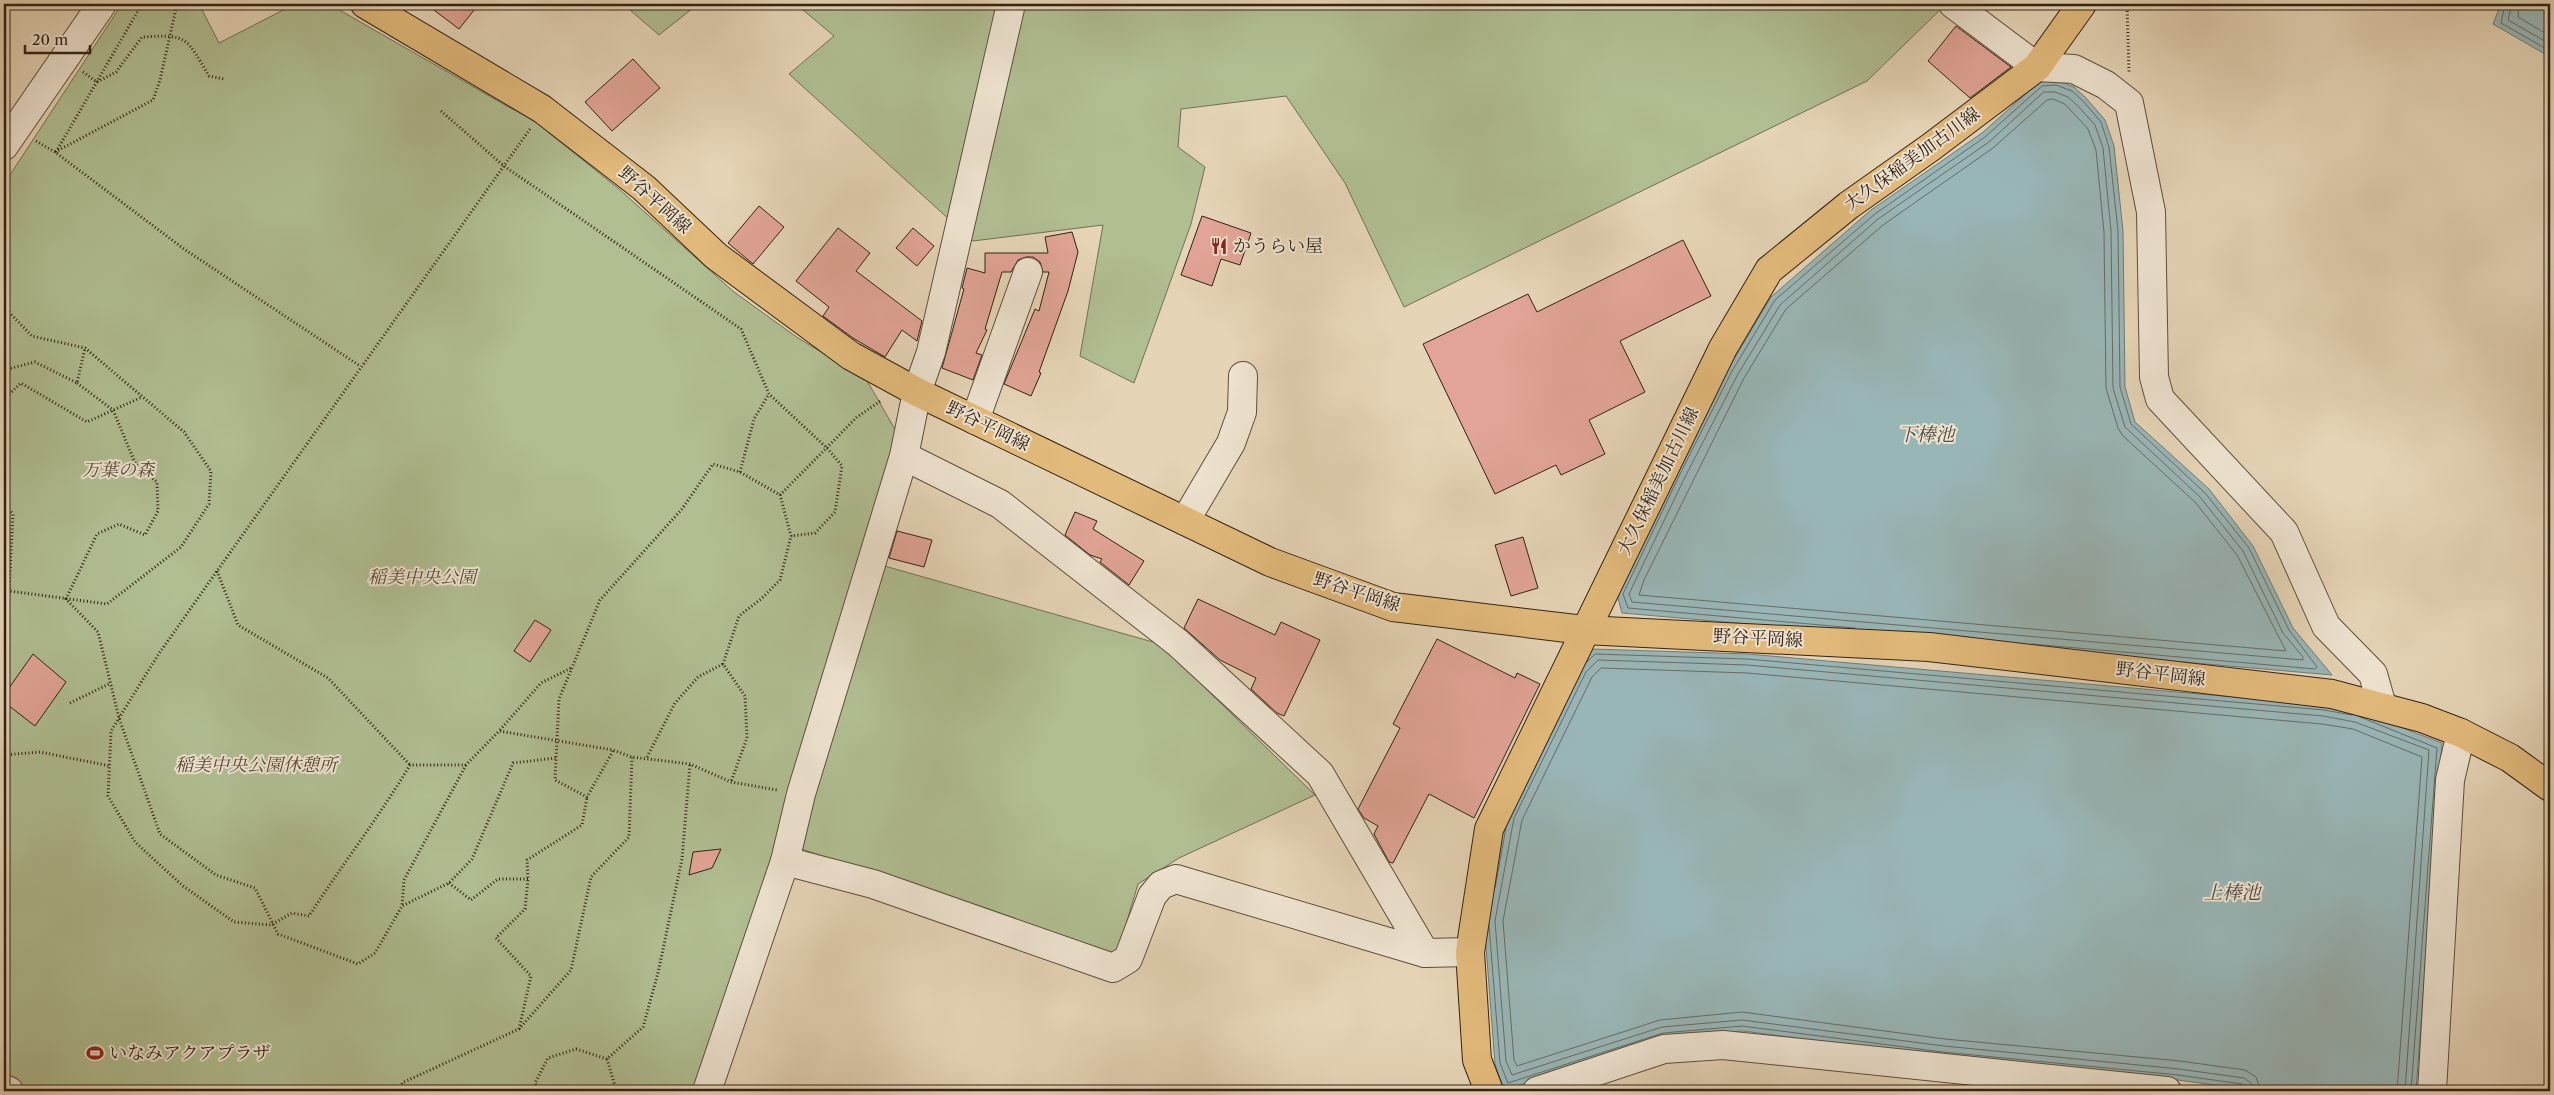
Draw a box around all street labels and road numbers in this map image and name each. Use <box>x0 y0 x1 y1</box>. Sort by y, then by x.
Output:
street label: 大久保稲美加古川線 <box>1840 102 1984 216</box>
street label: 野谷平岡線 <box>614 162 696 238</box>
street label: 野谷平岡線 <box>943 396 1033 456</box>
street label: 大久保稲美加古川線 <box>1613 403 1703 559</box>
street label: 野谷平岡線 <box>1311 568 1403 616</box>
street label: 野谷平岡線 <box>1712 625 1804 651</box>
street label: 野谷平岡線 <box>2115 658 2207 690</box>

